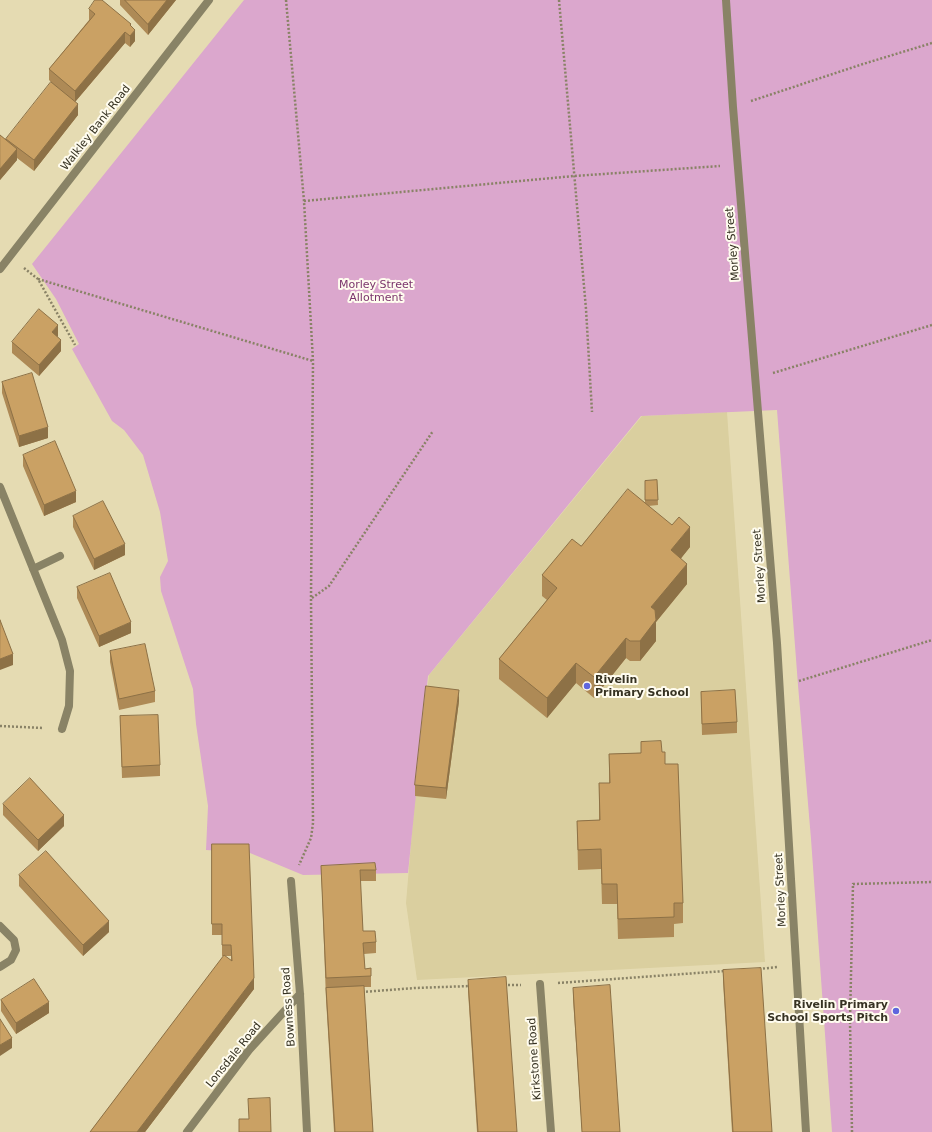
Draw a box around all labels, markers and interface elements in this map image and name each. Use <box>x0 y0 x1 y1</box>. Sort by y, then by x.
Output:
street label: Walkley Bank Road <box>59 83 133 173</box>
street label: Morley Street <box>723 207 743 281</box>
park label: Morley Street Allotment <box>339 278 413 304</box>
street label: Morley Street <box>751 529 769 603</box>
place label: Rivelin Primary School <box>595 673 689 699</box>
marker: Rivelin Primary School <box>582 681 592 691</box>
street label: Morley Street <box>772 853 790 927</box>
street label: Bowness Road <box>280 967 298 1047</box>
place label: Rivelin Primary School Sports Pitch <box>767 998 888 1024</box>
marker: Rivelin Primary School Sports Pitch <box>891 1006 901 1016</box>
street label: Kirkstone Road <box>526 1017 544 1101</box>
street label: Lonsdale Road <box>204 1020 264 1090</box>

